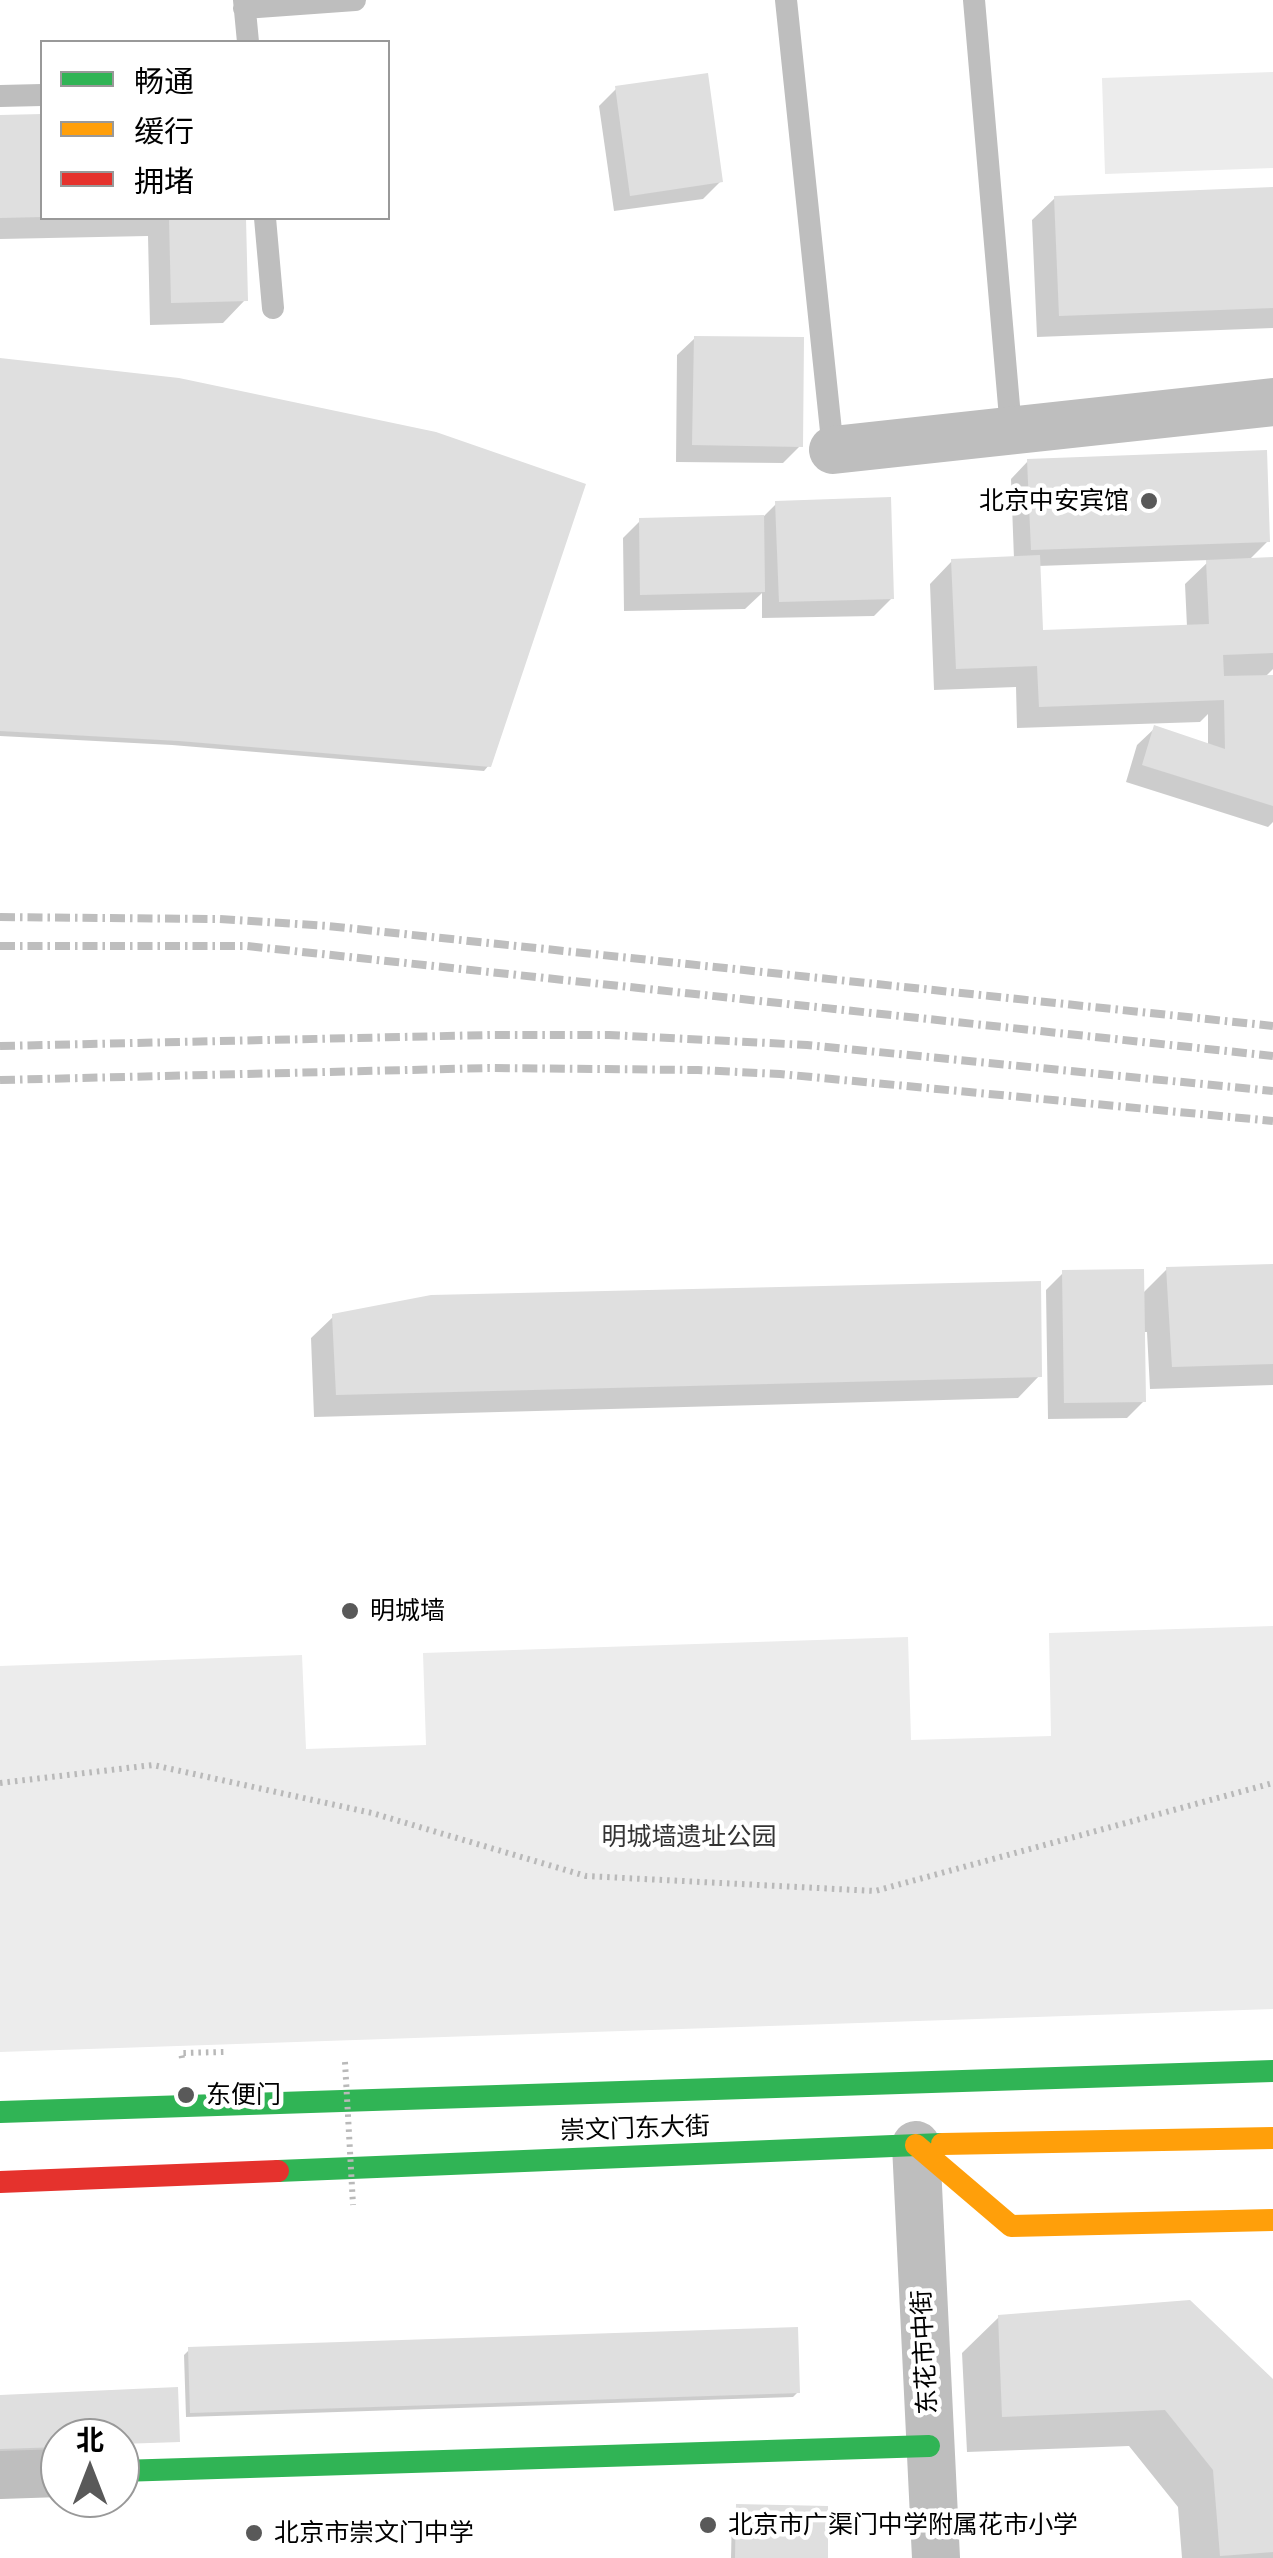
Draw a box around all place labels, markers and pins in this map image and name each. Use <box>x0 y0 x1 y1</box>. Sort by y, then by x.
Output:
place label: 北京中安宾馆 <box>979 486 1129 516</box>
marker: 北京中安宾馆 <box>1138 490 1160 512</box>
place label: 明城墙 <box>370 1596 445 1626</box>
marker: 明城墙 <box>339 1600 361 1622</box>
place label: 东便门 <box>206 2080 281 2110</box>
marker: 东便门 <box>175 2084 197 2106</box>
place label: 北京市广渠门中学附属花市小学 <box>728 2510 1078 2540</box>
marker: 北京市广渠门中学附属花市小学 <box>697 2514 719 2536</box>
place label: 北京市崇文门中学 <box>274 2518 474 2548</box>
marker: 北京市崇文门中学 <box>243 2522 265 2544</box>

